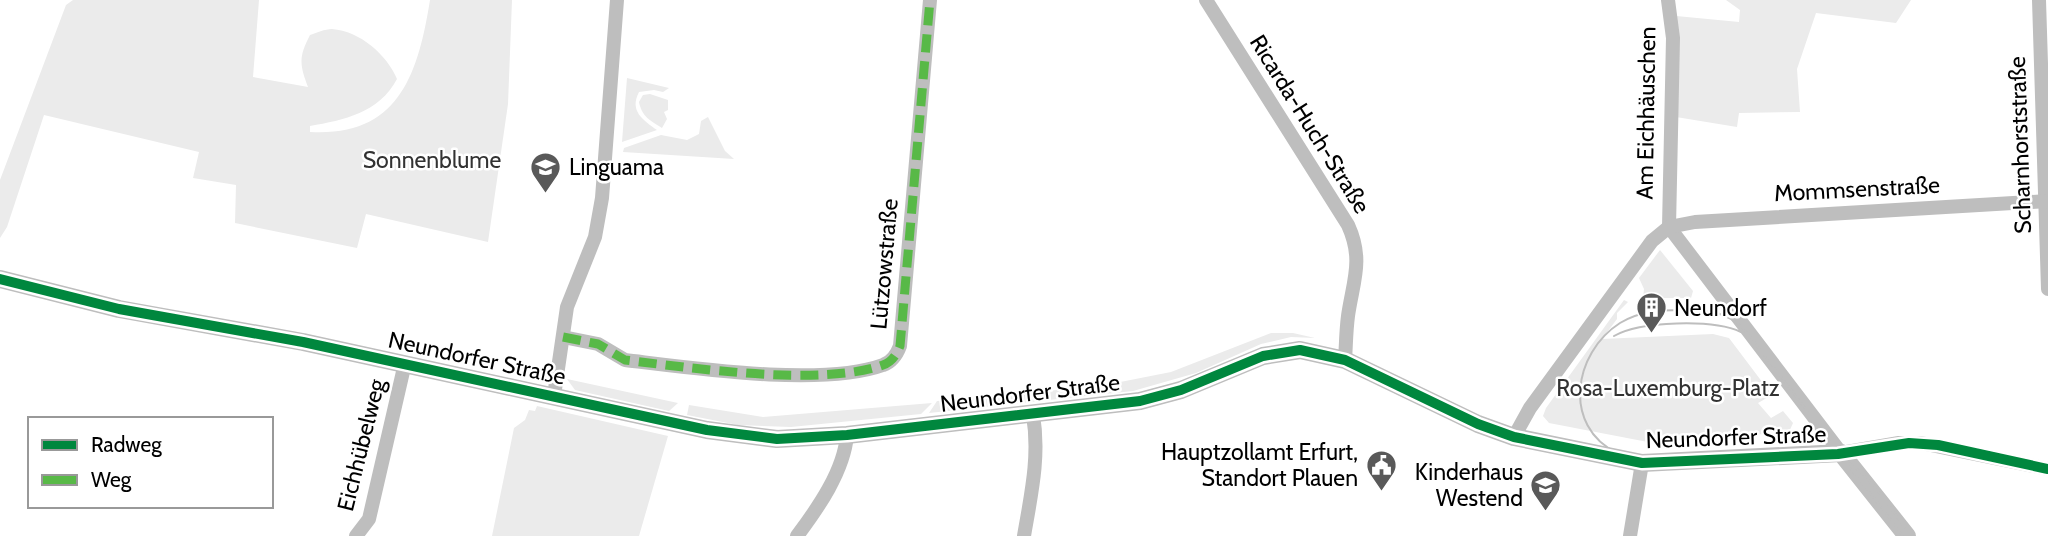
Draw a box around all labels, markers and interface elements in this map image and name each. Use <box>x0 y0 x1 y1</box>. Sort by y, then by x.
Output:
street label: Am Eichhäuschen <box>1630 26 1662 200</box>
street label: Ricarda-Huch-Straße <box>1244 30 1376 218</box>
street label: Scharnhorststraße <box>2003 56 2037 234</box>
park label: Sonnenblume <box>363 146 502 174</box>
school or university icon: Linguama <box>529 150 563 194</box>
place label: Linguama <box>569 153 664 181</box>
street label: Mommsenstraße <box>1773 171 1941 207</box>
street label: Lützowstraße <box>864 197 904 331</box>
building icon: Neundorf <box>1634 291 1668 335</box>
place label: Neundorf <box>1674 294 1767 322</box>
street label: Neundorfer Straße <box>386 326 569 391</box>
street label: Neundorfer Straße <box>939 368 1122 418</box>
park label: Rosa-Luxemburg-Platz <box>1556 374 1780 402</box>
street label: Eichhübelweg <box>331 376 391 514</box>
legend <box>28 417 273 508</box>
street label: Neundorfer Straße <box>1645 420 1827 454</box>
text: Radweg <box>91 432 162 457</box>
place label: Hauptzollamt Erfurt, Standort Plauen <box>1161 438 1358 492</box>
public building icon: Hauptzollamt Erfurt, Standort Plauen <box>1364 448 1398 492</box>
place label: Kinderhaus Westend <box>1415 458 1523 512</box>
text: Weg <box>91 467 132 492</box>
school or university icon: Kinderhaus Westend <box>1529 468 1563 512</box>

